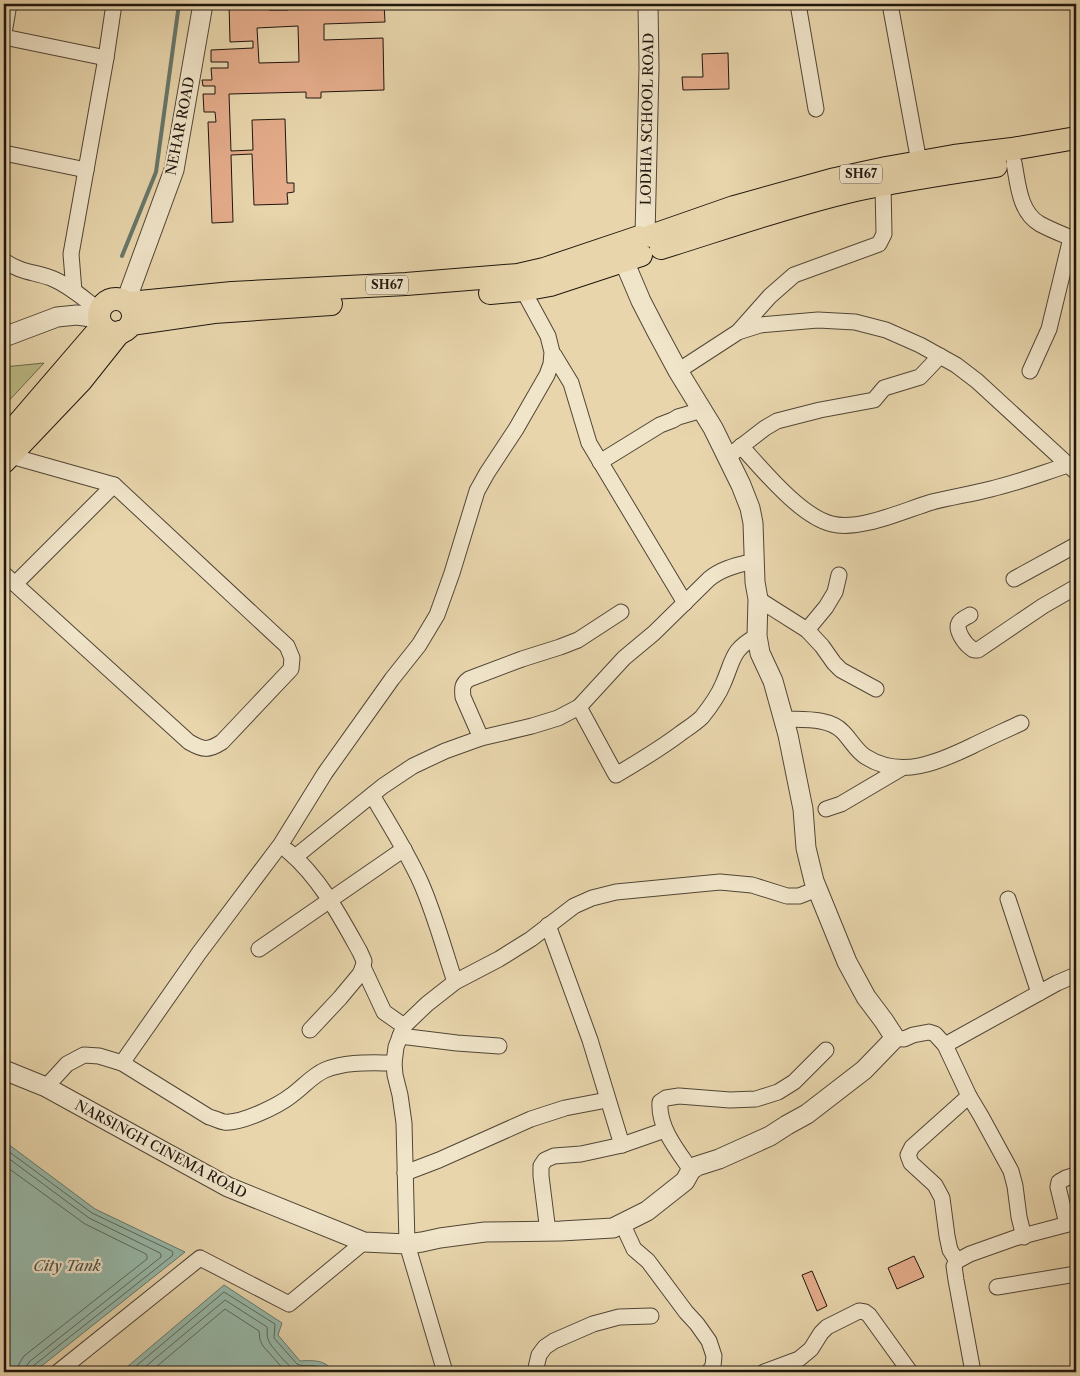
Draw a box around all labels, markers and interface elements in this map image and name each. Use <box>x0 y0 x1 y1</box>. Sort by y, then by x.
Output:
street label: LODHIA SCHOOL ROAD <box>636 33 658 205</box>
street label: NEHAR ROAD <box>162 75 198 177</box>
road number: SH67 <box>840 164 882 183</box>
road number: SH67 <box>366 276 408 294</box>
street label: NARSINGH CINEMA ROAD <box>72 1096 250 1202</box>
water label: City Tank <box>33 1256 101 1275</box>

